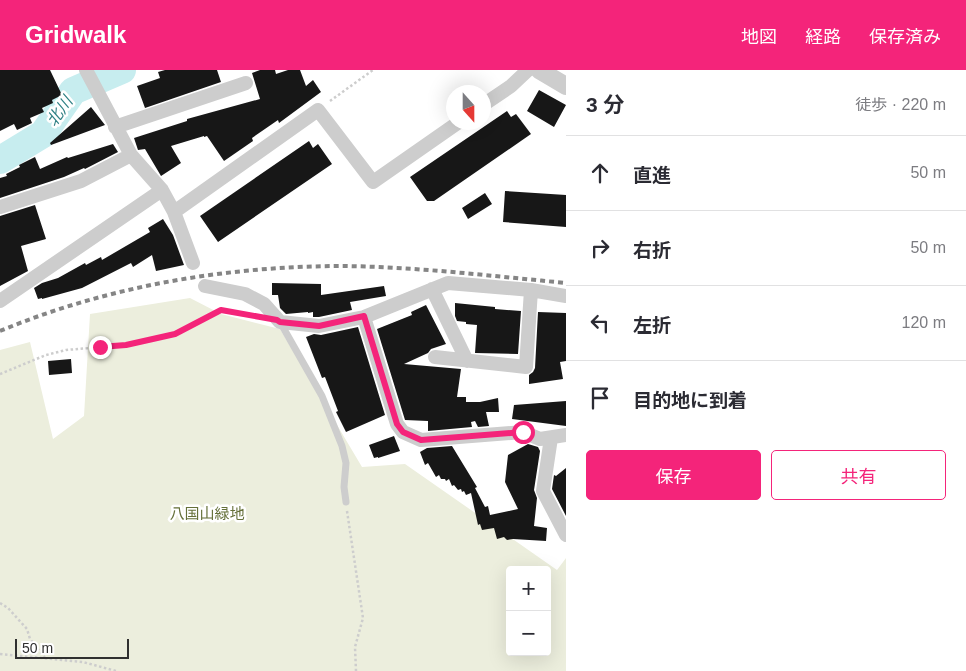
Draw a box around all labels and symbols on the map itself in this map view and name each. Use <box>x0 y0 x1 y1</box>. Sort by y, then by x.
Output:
north arrow <box>446 85 491 130</box>
water label: 北川 <box>43 92 77 129</box>
route end <box>89 336 112 359</box>
route start <box>512 421 535 444</box>
park label: 八国山緑地 <box>169 505 245 522</box>
scale bar <box>15 636 129 659</box>

